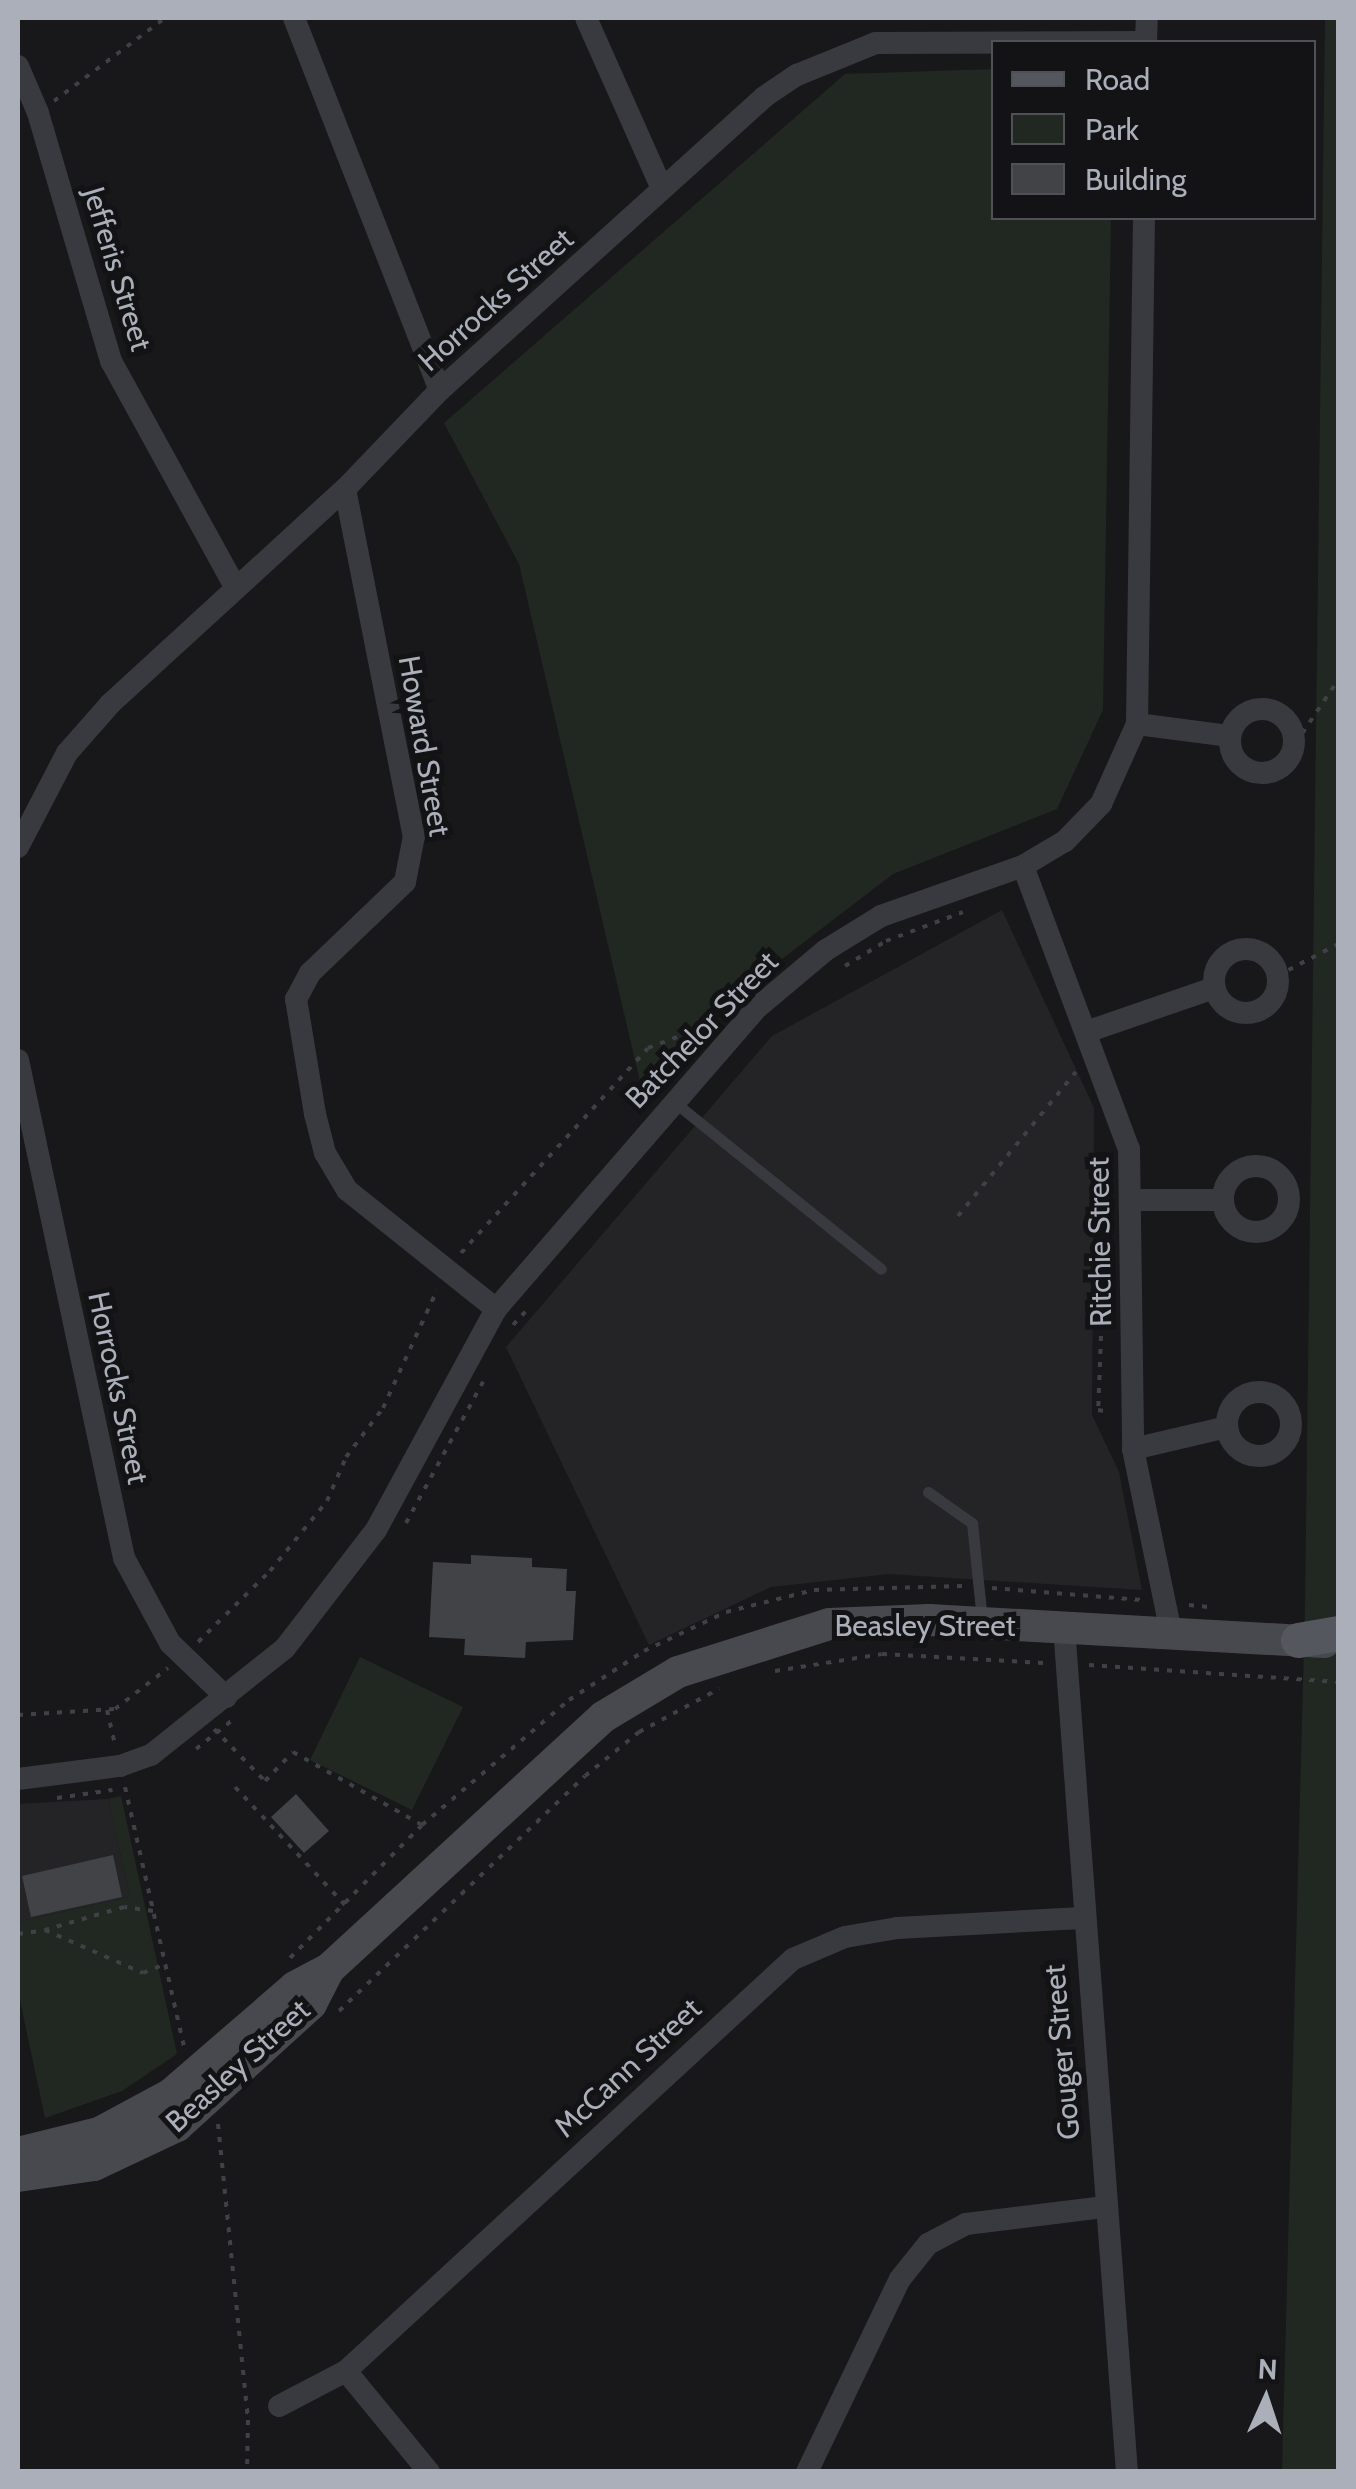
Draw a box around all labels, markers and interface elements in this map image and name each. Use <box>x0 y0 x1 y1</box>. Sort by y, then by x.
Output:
legend <box>991 40 1316 220</box>
text: Road <box>1085 61 1150 98</box>
text: Park <box>1085 111 1139 148</box>
text: Building <box>1085 161 1187 198</box>
street label: Jefferis Street <box>75 183 159 355</box>
street label: Horrocks Street <box>411 221 581 379</box>
street label: Howard Street <box>390 653 458 839</box>
street label: Batchelor Street <box>618 944 786 1116</box>
street label: Ritchie Street <box>1081 1157 1119 1327</box>
street label: Horrocks Street <box>80 1289 156 1487</box>
street label: Beasley Street <box>834 1608 1016 1644</box>
street label: Gouger Street <box>1036 1963 1088 2141</box>
street label: McCann Street <box>547 1991 709 2145</box>
street label: Beasley Street <box>159 1992 317 2140</box>
north arrow <box>1216 2349 1316 2449</box>
text: N <box>1257 2352 1278 2387</box>

